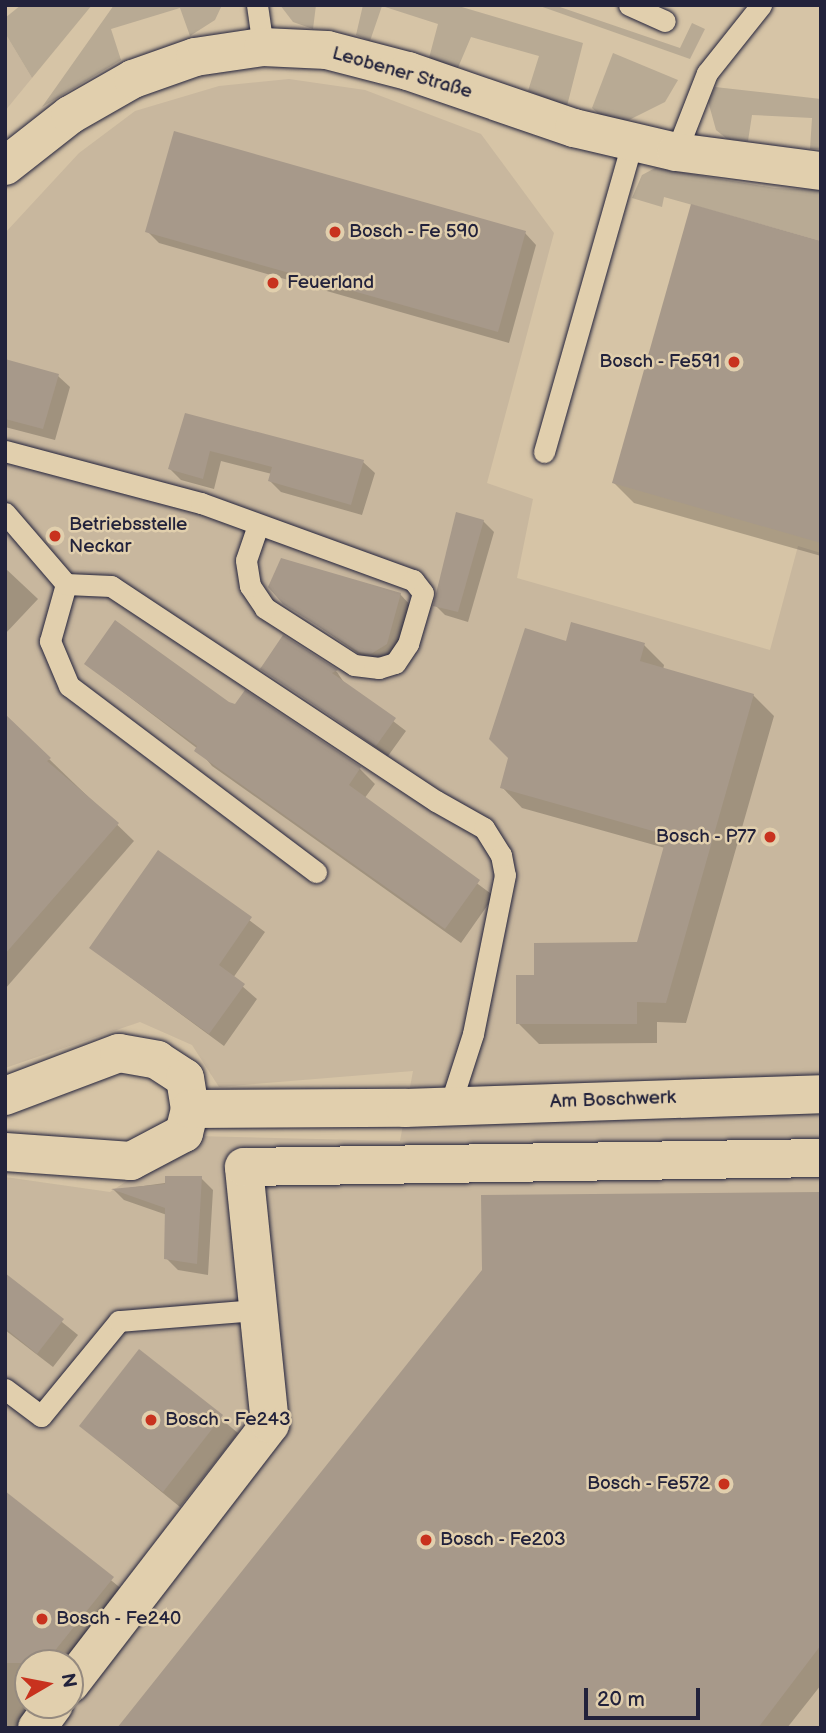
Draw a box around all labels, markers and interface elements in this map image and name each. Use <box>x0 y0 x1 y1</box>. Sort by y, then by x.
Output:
street label: Leobener Straße <box>329 42 475 104</box>
place label: Bosch - Fe 590 <box>349 221 480 243</box>
marker: Bosch - Fe 590 <box>327 224 343 240</box>
place label: Feuerland <box>287 272 374 294</box>
marker: Feuerland <box>265 275 281 291</box>
place label: Bosch - Fe591 <box>598 351 720 373</box>
marker: Bosch - Fe591 <box>726 354 742 370</box>
place label: Betriebsstelle Neckar <box>69 514 187 558</box>
marker: Betriebsstelle Neckar <box>47 528 63 544</box>
place label: Bosch - P77 <box>654 826 756 848</box>
marker: Bosch - P77 <box>762 829 778 845</box>
street label: Am Boschwerk <box>550 1086 676 1114</box>
place label: Bosch - Fe243 <box>165 1409 292 1431</box>
marker: Bosch - Fe243 <box>143 1412 159 1428</box>
place label: Bosch - Fe572 <box>586 1473 710 1495</box>
marker: Bosch - Fe572 <box>716 1476 732 1492</box>
place label: Bosch - Fe203 <box>440 1529 567 1551</box>
marker: Bosch - Fe203 <box>418 1532 434 1548</box>
place label: Bosch - Fe240 <box>56 1608 183 1630</box>
marker: Bosch - Fe240 <box>34 1611 50 1627</box>
north arrow <box>14 1649 84 1719</box>
text: N <box>56 1672 81 1690</box>
scale bar <box>588 1674 704 1718</box>
text: 20 m <box>597 1687 645 1712</box>

